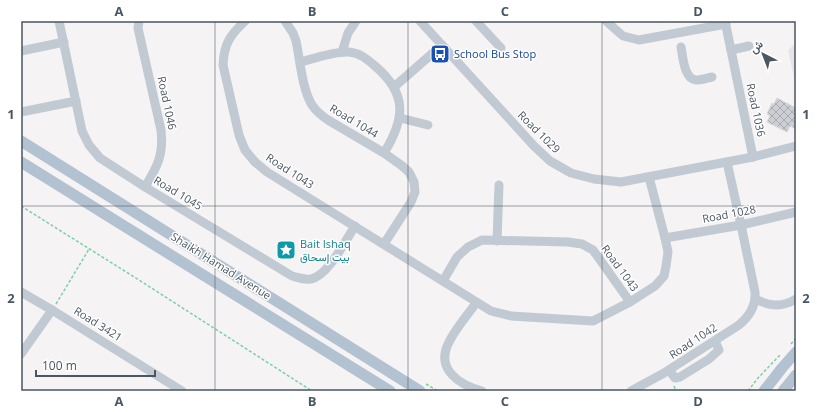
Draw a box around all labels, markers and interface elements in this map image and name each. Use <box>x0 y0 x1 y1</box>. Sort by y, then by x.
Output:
text: A <box>115 2 124 20</box>
text: B <box>308 2 317 20</box>
text: C <box>501 2 509 20</box>
text: D <box>693 2 703 20</box>
north arrow <box>743 34 783 74</box>
text: ش <box>746 36 766 56</box>
bus stop icon: School Bus Stop <box>429 43 451 65</box>
place label: School Bus Stop <box>454 46 536 61</box>
street label: Road 1046 <box>155 75 180 131</box>
street label: Road 1036 <box>744 82 769 138</box>
street label: Road 1044 <box>327 100 382 141</box>
text: 1 <box>7 105 15 123</box>
text: 1 <box>802 105 810 123</box>
street label: Road 1029 <box>515 107 564 156</box>
street label: Road 1043 <box>263 150 317 192</box>
street label: Road 1045 <box>151 172 205 213</box>
street label: Road 1028 <box>701 201 757 226</box>
street label: Shaikh Hamad Avenue <box>168 229 274 303</box>
place label: Bait Ishaq بيت إسحاق <box>300 236 351 264</box>
place icon: Bait Ishaq بيت إسحاق <box>275 239 297 261</box>
street label: Road 1043 <box>598 241 642 294</box>
text: 2 <box>7 289 15 307</box>
text: 2 <box>802 289 810 307</box>
street label: Road 3421 <box>71 303 125 344</box>
street label: Road 1042 <box>666 320 720 362</box>
scale bar <box>36 352 155 378</box>
text: 100 m <box>42 357 77 374</box>
text: A <box>115 392 124 410</box>
text: B <box>308 392 317 410</box>
text: C <box>501 392 509 410</box>
text: D <box>693 392 703 410</box>

